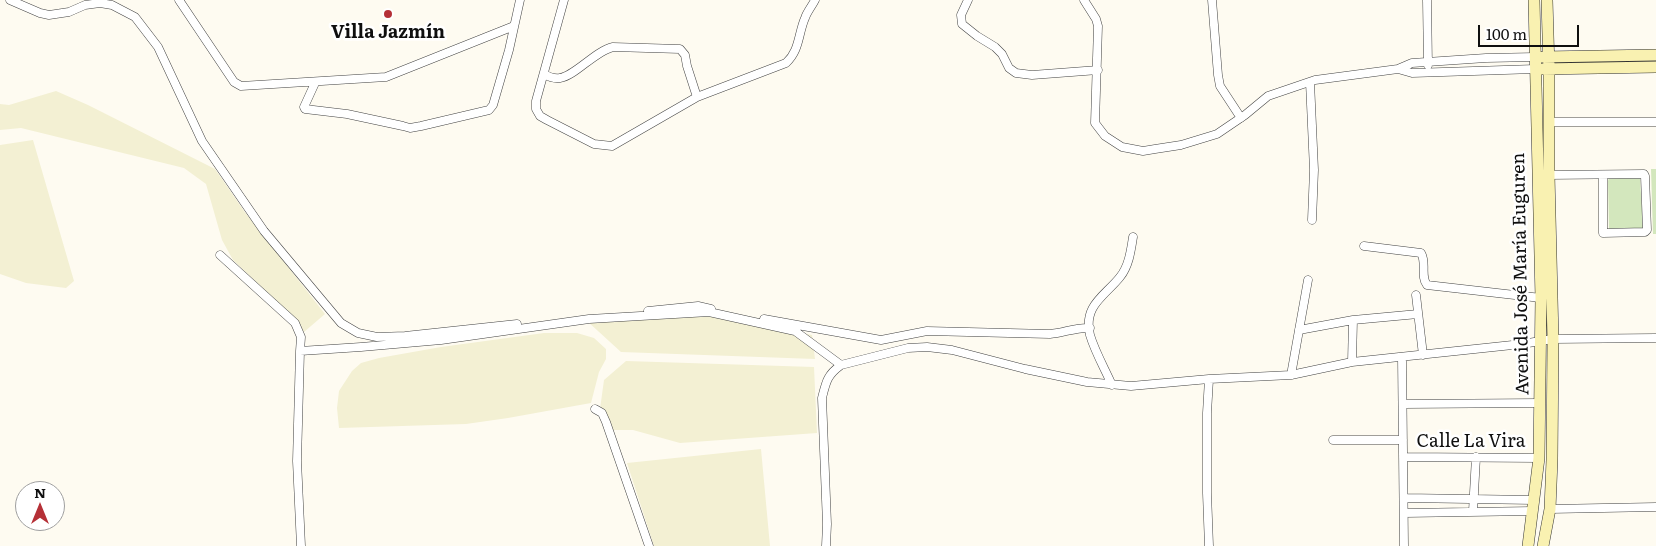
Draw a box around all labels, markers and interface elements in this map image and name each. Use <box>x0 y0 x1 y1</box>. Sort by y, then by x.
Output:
marker: Villa Jazmín <box>382 8 394 20</box>
scale bar <box>1481 15 1582 47</box>
place label: Villa Jazmín <box>331 22 445 44</box>
text: 100 m <box>1486 22 1527 45</box>
street label: Avenida José María Euguren <box>1508 153 1534 395</box>
street label: Calle La Vira <box>1417 431 1525 453</box>
north arrow <box>15 481 65 531</box>
text: N <box>34 482 46 502</box>

